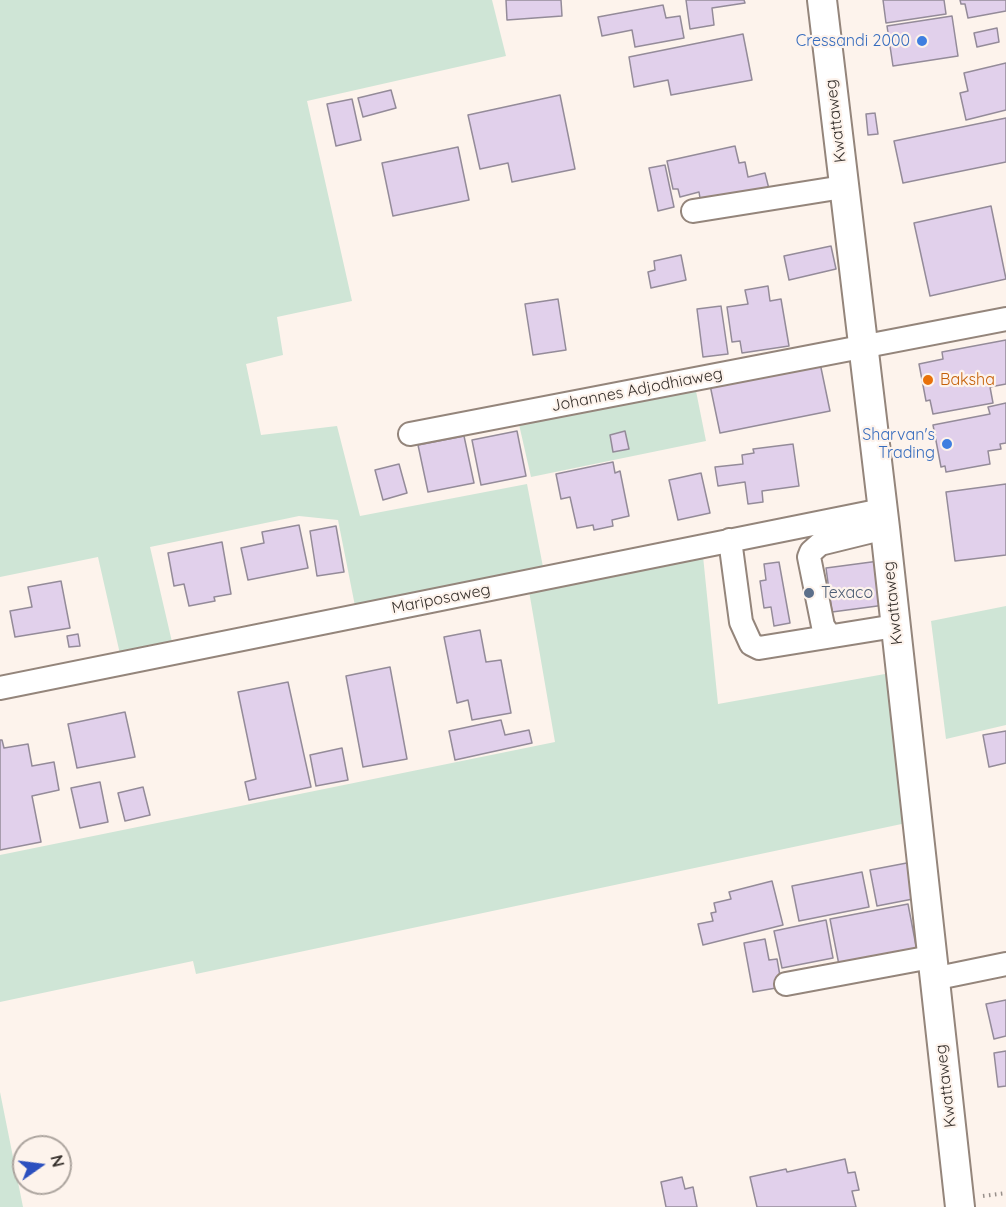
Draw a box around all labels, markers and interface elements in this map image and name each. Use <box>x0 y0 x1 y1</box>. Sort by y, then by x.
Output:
place label: Cressandi 2000 <box>796 31 910 51</box>
marker: Cressandi 2000 <box>915 34 929 48</box>
street label: Kwattaweg <box>821 78 851 164</box>
street label: Johannes Adjodhiaweg <box>550 364 724 416</box>
place label: Baksha <box>940 370 995 390</box>
marker: Baksha <box>921 373 935 387</box>
place label: Sharvan's Trading <box>862 425 935 463</box>
marker: Sharvan's Trading <box>940 437 954 451</box>
street label: Kwattaweg <box>879 560 907 646</box>
street label: Mariposaweg <box>390 580 492 618</box>
place label: Texaco <box>821 583 873 603</box>
marker: Texaco <box>802 586 816 600</box>
street label: Kwattaweg <box>931 1043 961 1129</box>
north arrow <box>12 1135 72 1195</box>
text: N <box>46 1153 69 1169</box>

